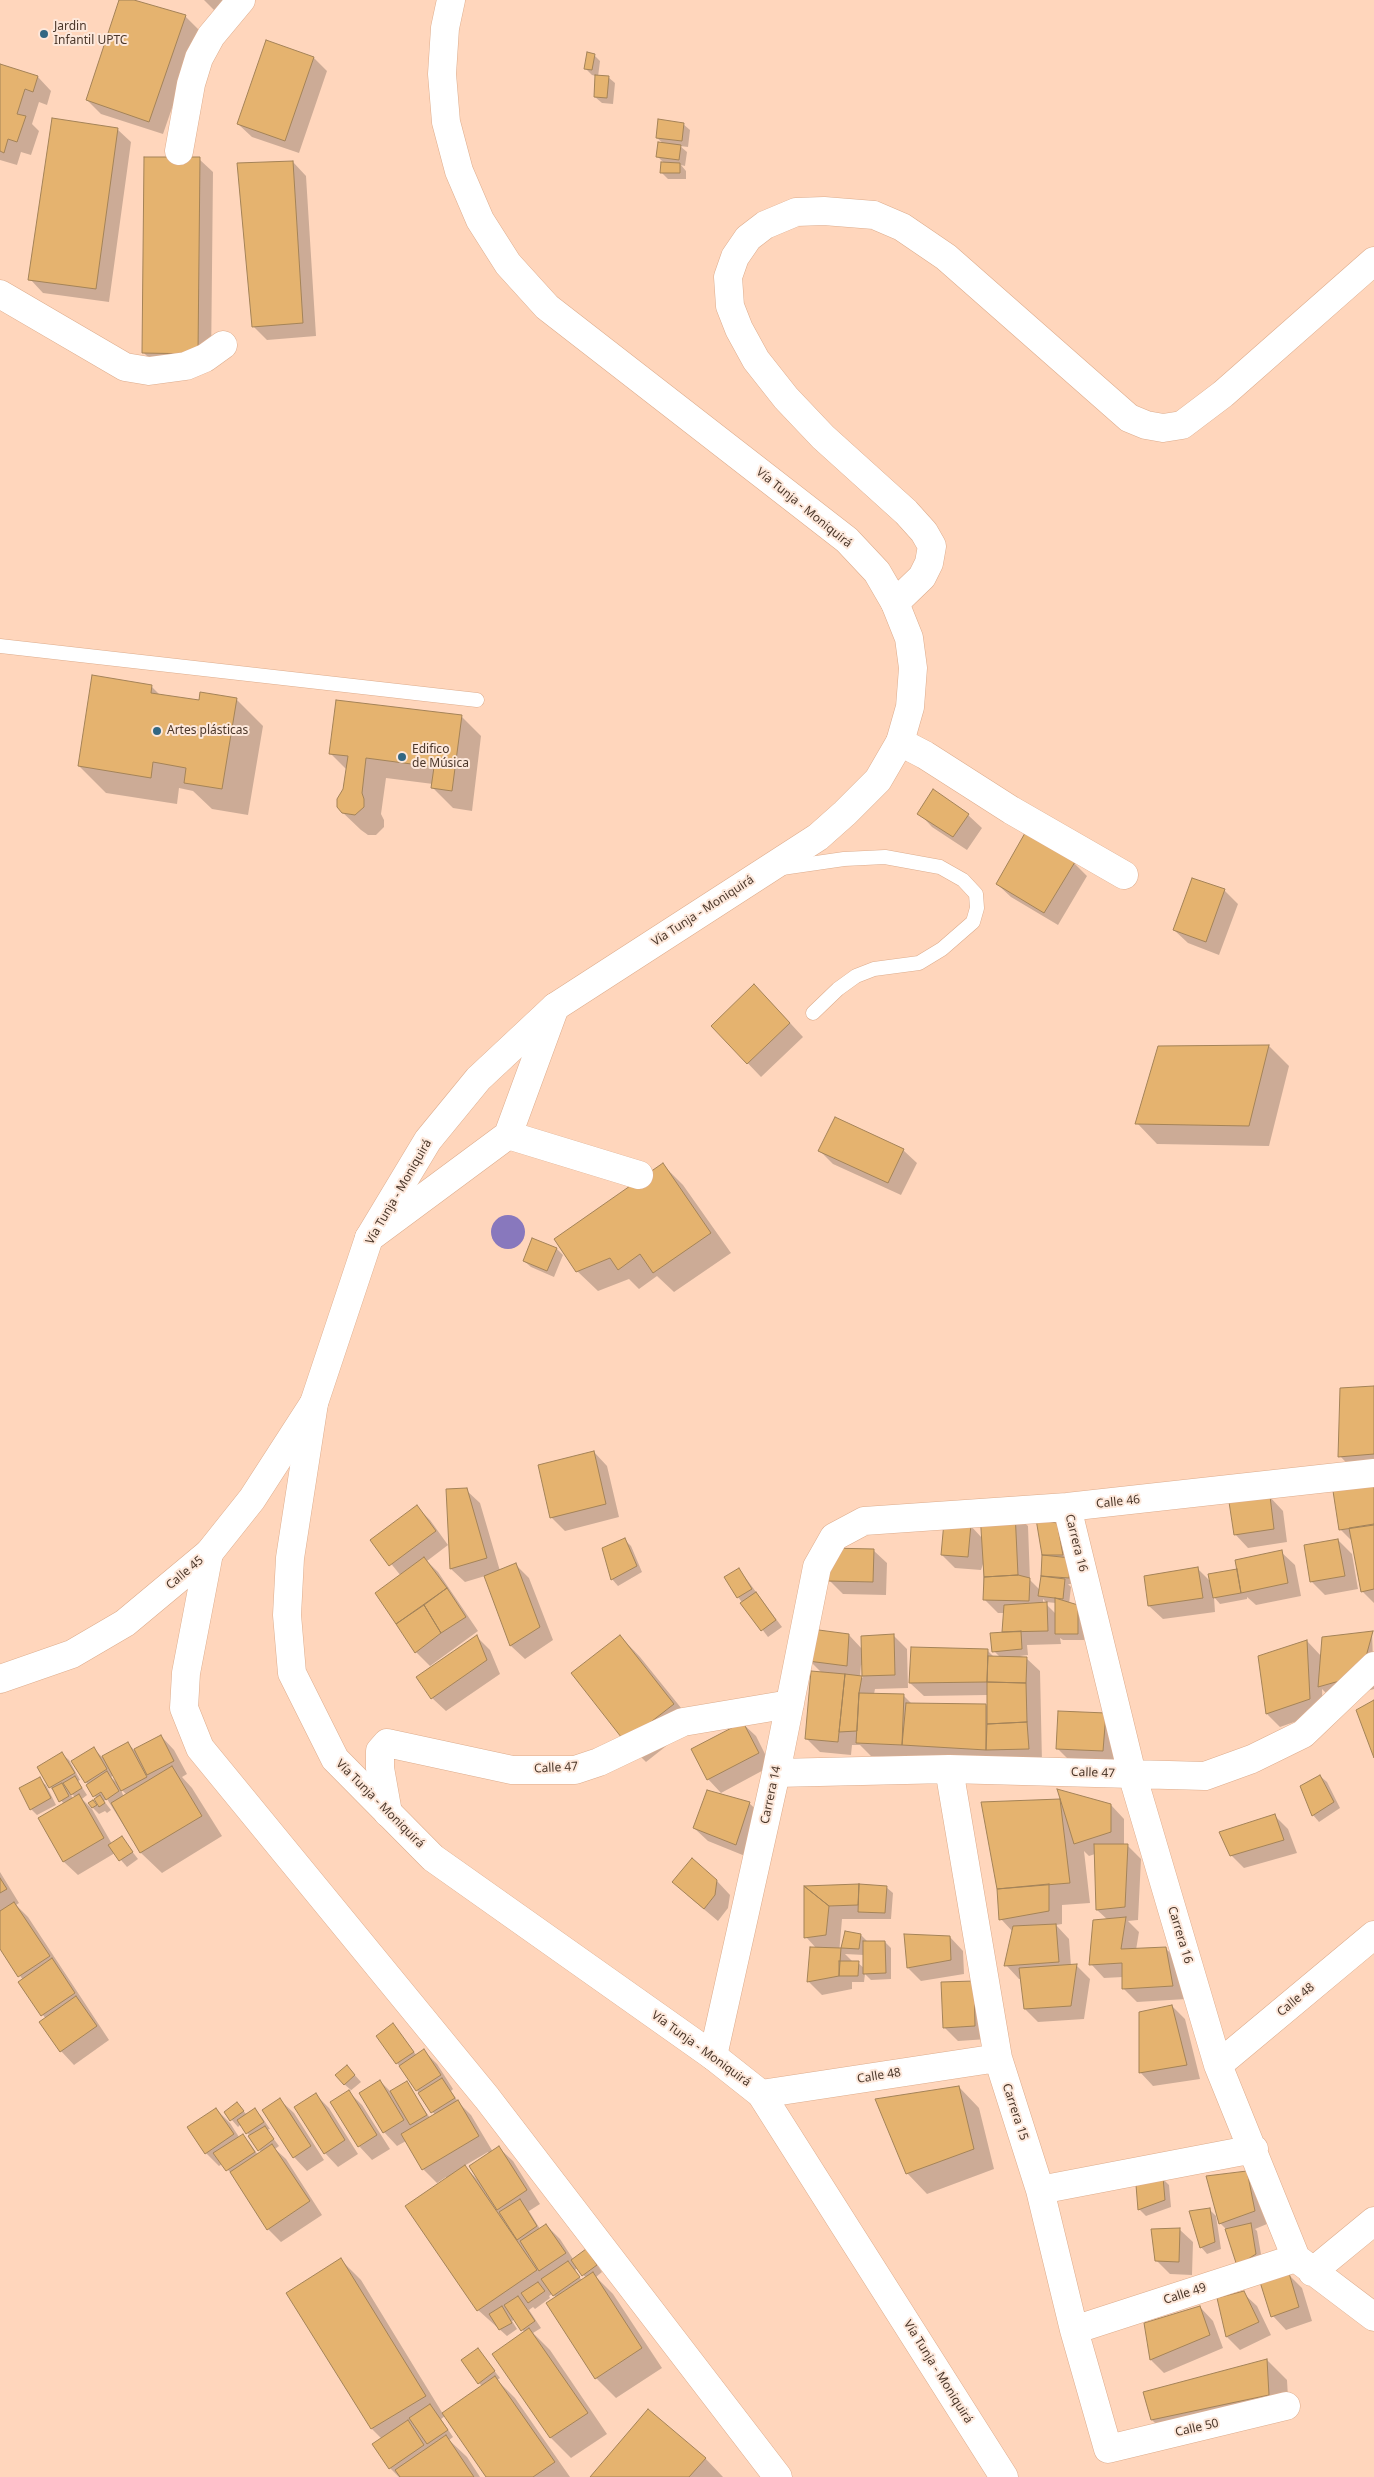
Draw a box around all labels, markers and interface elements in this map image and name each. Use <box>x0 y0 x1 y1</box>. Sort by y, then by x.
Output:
place label: Jardin Infantil UPTC <box>54 20 127 48</box>
marker: Jardin Infantil UPTC <box>38 28 50 40</box>
street label: Vía Tunja - Moniquirá <box>753 465 855 551</box>
place label: Artes plásticas <box>167 724 248 738</box>
marker: Artes plásticas <box>151 725 163 737</box>
place label: Edifico de Música <box>412 743 469 771</box>
marker: Edifico de Música <box>396 751 408 763</box>
street label: Vía Tunja - Moniquirá <box>649 873 757 949</box>
street label: Vía Tunja - Moniquirá <box>363 1137 435 1247</box>
street label: Calle 46 <box>1095 1493 1141 1511</box>
street label: Carrera 16 <box>1062 1513 1090 1573</box>
street label: Calle 45 <box>163 1553 207 1593</box>
street label: Vía Tunja - Moniquirá <box>333 1757 427 1851</box>
street label: Calle 47 <box>534 1760 578 1776</box>
street label: Carrera 14 <box>758 1765 784 1825</box>
street label: Calle 47 <box>1071 1765 1115 1781</box>
street label: Carrera 16 <box>1164 1905 1196 1965</box>
street label: Calle 48 <box>1274 1980 1318 2020</box>
street label: Vía Tunja - Moniquirá <box>649 2008 753 2090</box>
street label: Calle 48 <box>856 2065 902 2087</box>
street label: Carrera 15 <box>999 2082 1031 2142</box>
street label: Calle 49 <box>1162 2280 1208 2308</box>
street label: Vía Tunja - Moniquirá <box>900 2318 976 2426</box>
street label: Calle 50 <box>1174 2416 1220 2440</box>

